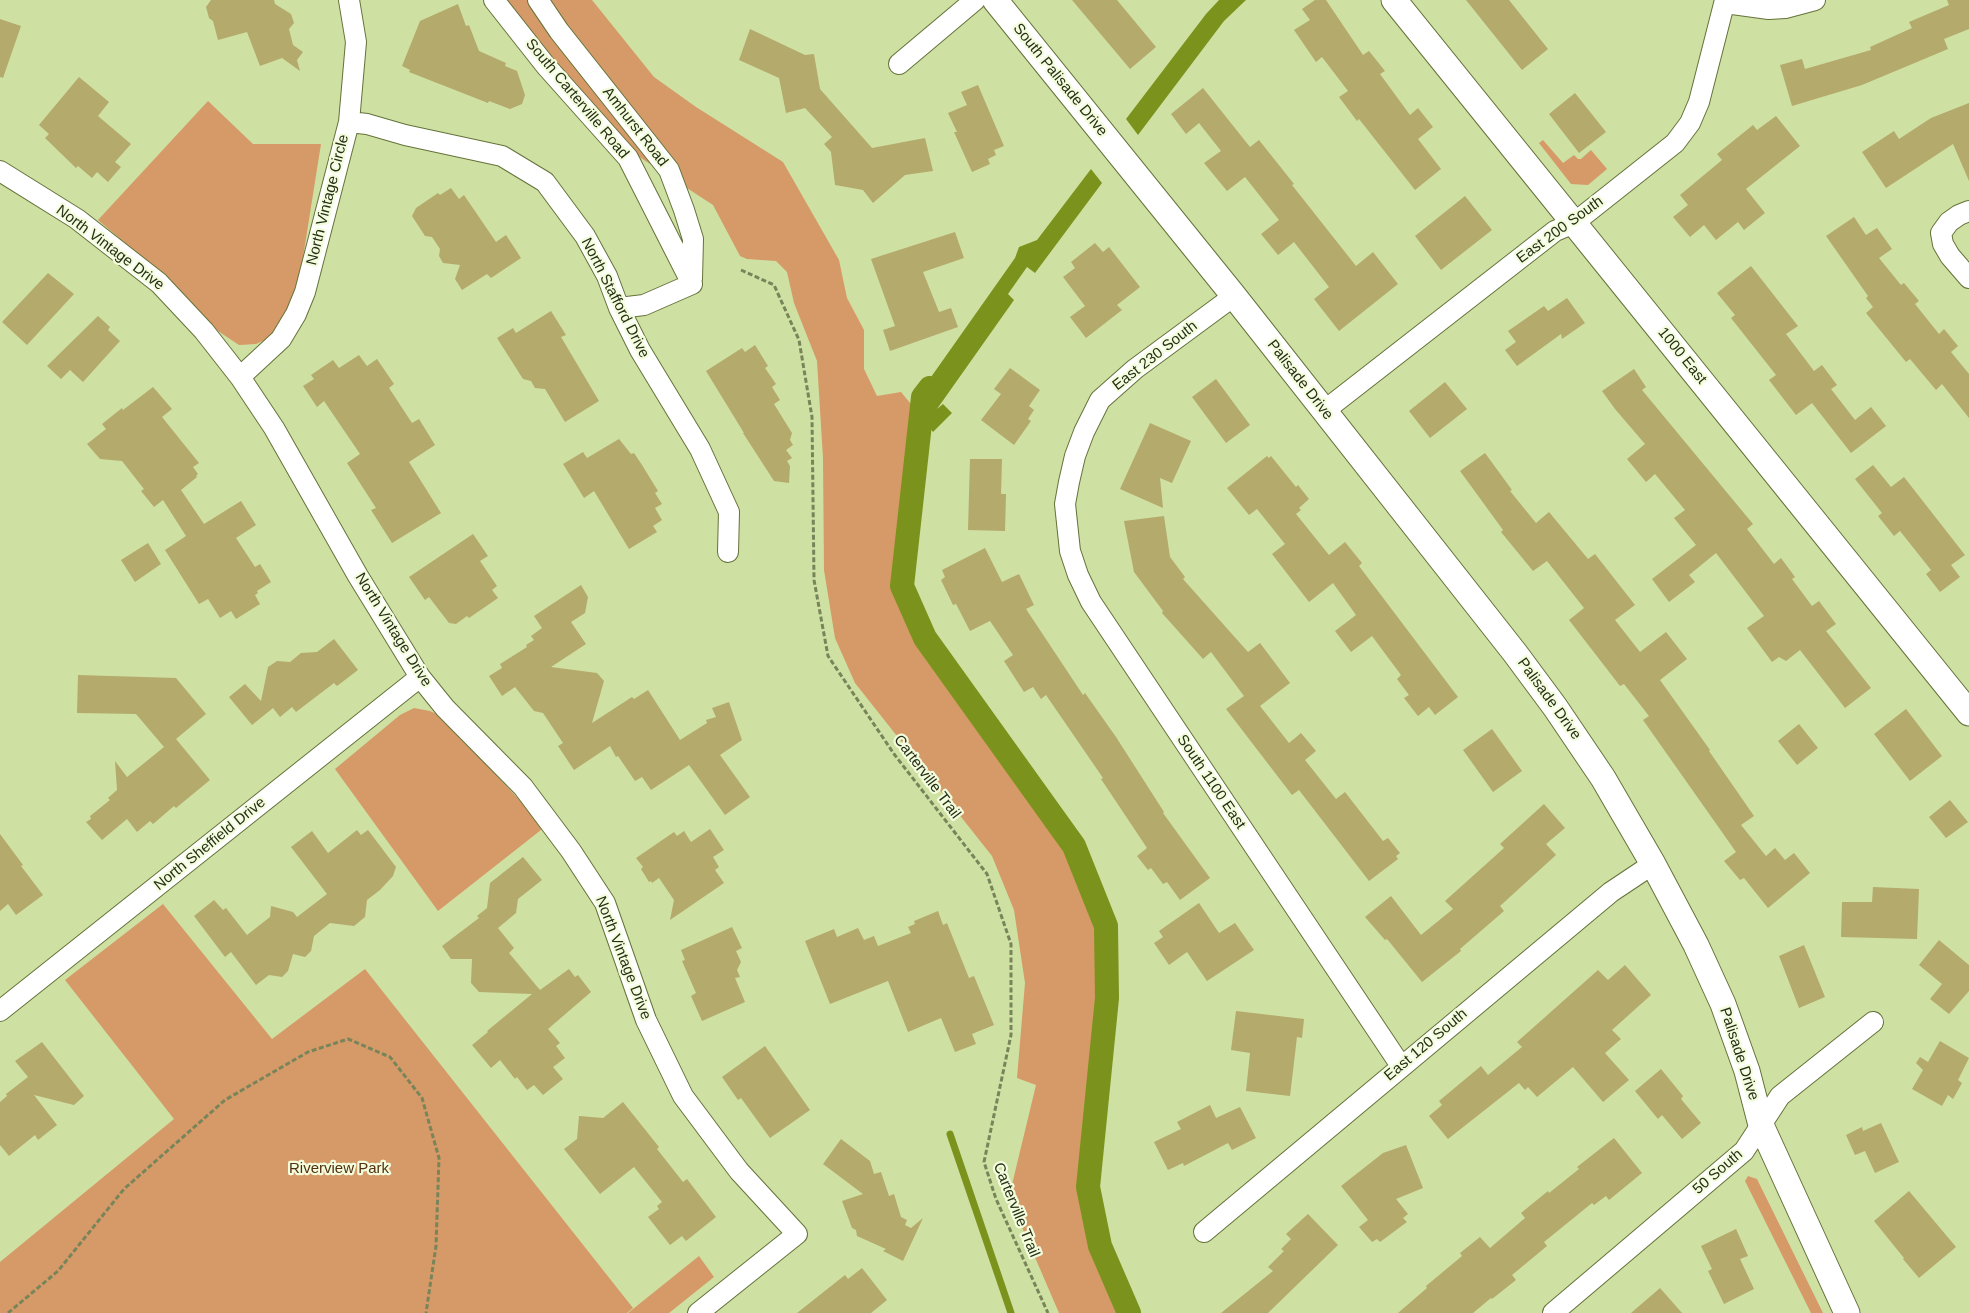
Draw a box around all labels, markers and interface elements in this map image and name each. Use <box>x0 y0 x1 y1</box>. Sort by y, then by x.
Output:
street label: South Palisade Drive <box>1009 20 1111 140</box>
street label: South Carterville Road <box>522 35 632 163</box>
street label: Amhurst Road <box>598 84 672 170</box>
street label: North Vintage Circle <box>303 133 353 267</box>
street label: East 200 South <box>1513 193 1607 267</box>
street label: North Vintage Drive <box>52 202 168 294</box>
street label: North Stafford Drive <box>577 235 653 361</box>
street label: East 230 South <box>1109 317 1201 395</box>
street label: 1000 East <box>1654 324 1710 388</box>
street label: Palisade Drive <box>1263 336 1337 424</box>
street label: North Vintage Drive <box>351 570 435 690</box>
street label: Palisade Drive <box>1513 655 1585 743</box>
street label: South 1100 East <box>1173 731 1249 833</box>
street label: Carterville Trail <box>890 732 964 822</box>
street label: North Sheffield Drive <box>151 794 269 894</box>
street label: North Vintage Drive <box>591 894 655 1022</box>
street label: East 120 South <box>1381 1005 1471 1085</box>
street label: Palisade Drive <box>1715 1005 1763 1103</box>
street label: 50 South <box>1689 1146 1747 1198</box>
park label: Riverview Park <box>289 1160 389 1178</box>
street label: Carterville Trail <box>989 1160 1043 1260</box>

